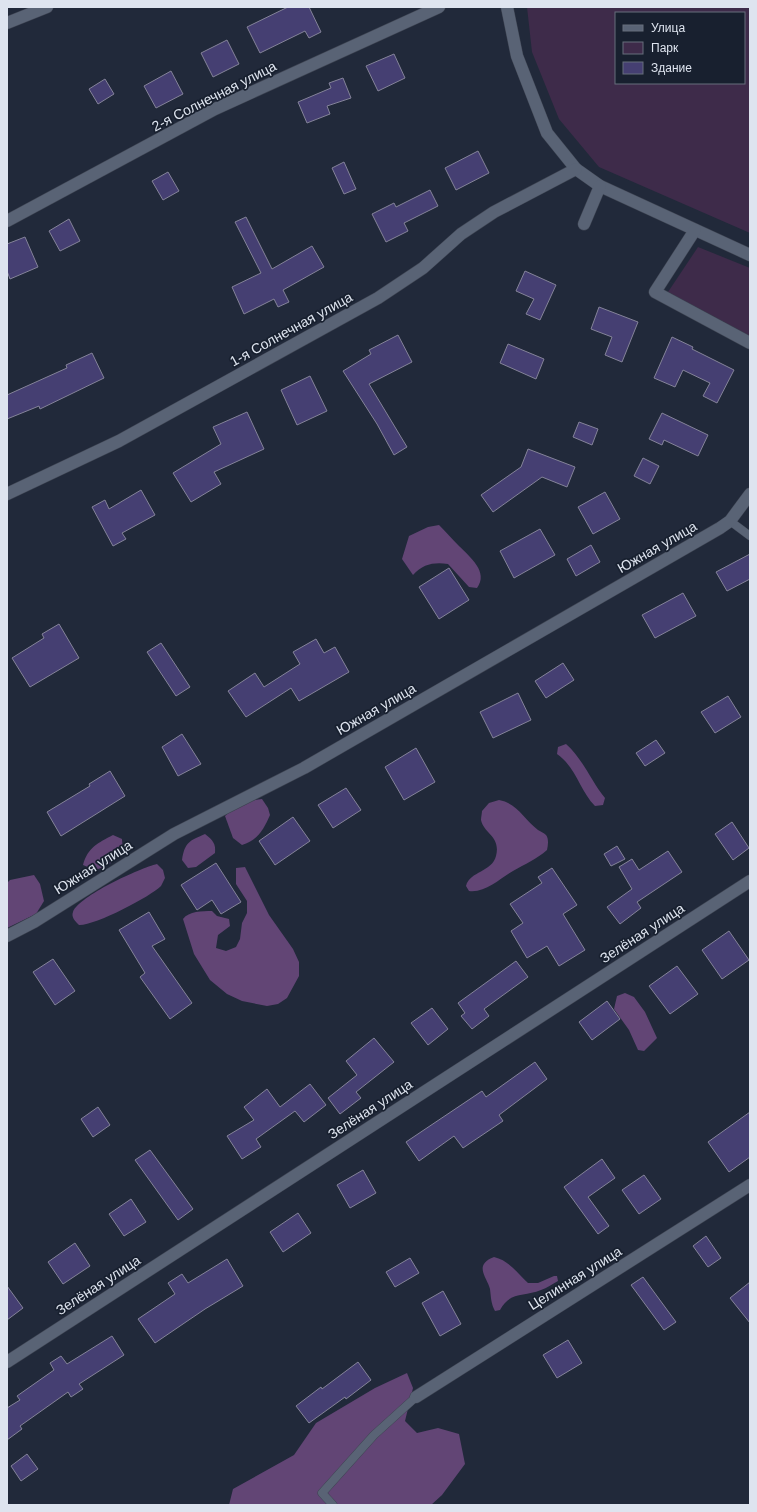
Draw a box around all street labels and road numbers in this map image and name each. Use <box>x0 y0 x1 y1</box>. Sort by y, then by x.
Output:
street label: 2-я Солнечная улица <box>149 58 279 134</box>
street label: 1-я Солнечная улица <box>227 289 355 369</box>
street label: Южная улица <box>614 518 700 576</box>
street label: Южная улица <box>333 680 419 738</box>
street label: Южная улица <box>51 837 135 897</box>
street label: Зелёная улица <box>597 900 687 966</box>
street label: Зелёная улица <box>325 1076 415 1142</box>
street label: Целинная улица <box>525 1243 625 1313</box>
street label: Зелёная улица <box>53 1252 143 1318</box>

